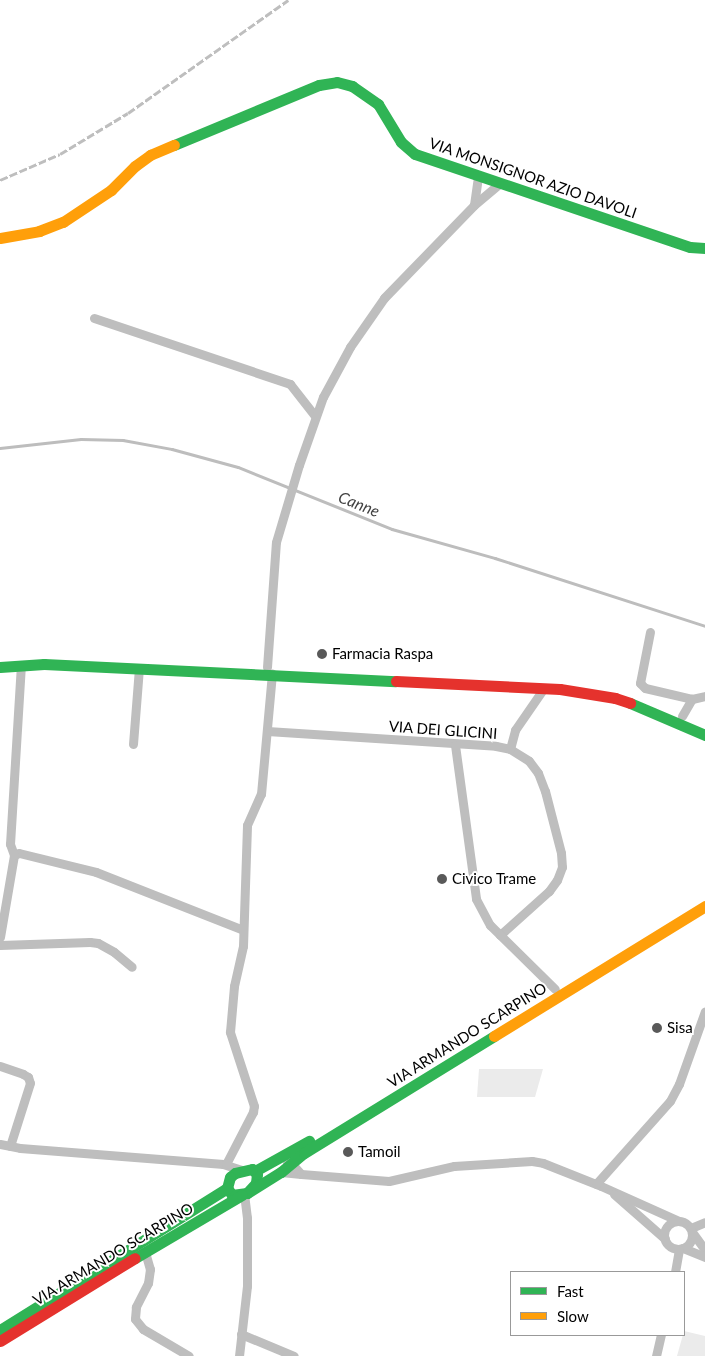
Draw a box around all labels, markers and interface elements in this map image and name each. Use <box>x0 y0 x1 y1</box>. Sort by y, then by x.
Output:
street label: VIA MONSIGNOR AZIO DAVOLI <box>426 134 640 222</box>
water label: Canne <box>336 487 382 521</box>
place label: Farmacia Raspa <box>332 645 433 663</box>
marker: Farmacia Raspa <box>316 648 328 660</box>
street label: VIA DEI GLICINI <box>388 717 498 743</box>
place label: Civico Trame <box>452 870 537 888</box>
marker: Civico Trame <box>436 873 448 885</box>
street label: VIA ARMANDO SCARPINO <box>384 978 550 1092</box>
place label: Sisa <box>667 1019 693 1037</box>
marker: Sisa <box>651 1022 663 1034</box>
place label: Tamoil <box>358 1143 401 1161</box>
marker: Tamoil <box>342 1146 354 1158</box>
street label: VIA ARMANDO SCARPINO <box>29 1199 197 1309</box>
legend <box>510 1271 685 1336</box>
text: Fast <box>557 1282 584 1300</box>
text: Slow <box>557 1307 589 1325</box>

